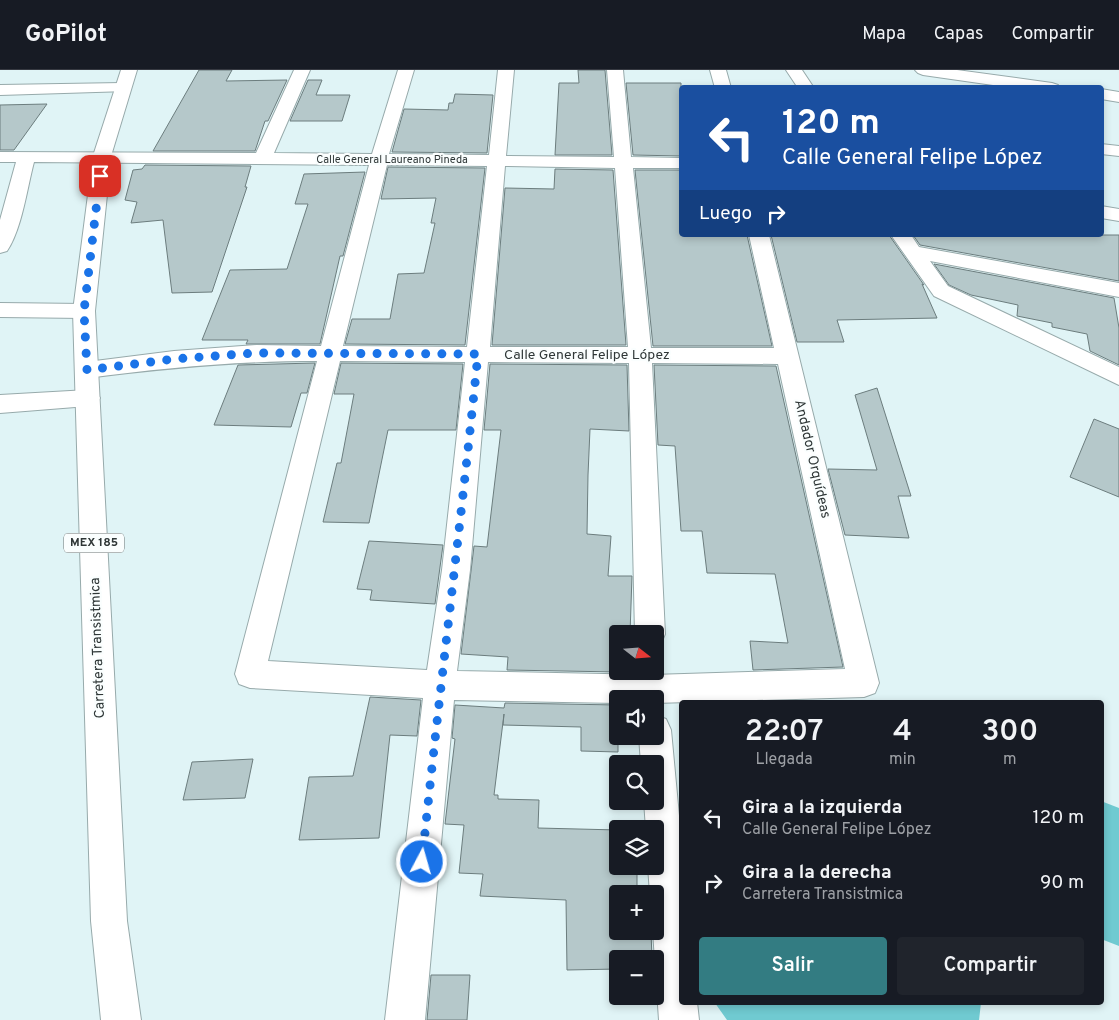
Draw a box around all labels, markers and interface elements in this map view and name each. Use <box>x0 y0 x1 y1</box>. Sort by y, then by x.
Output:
text: GoPilot <box>25 20 107 50</box>
text: Mapa <box>862 23 906 46</box>
text: Capas <box>934 23 983 46</box>
text: Compartir <box>1011 23 1094 46</box>
text: 120 m <box>782 102 880 146</box>
icon: left <box>699 105 764 170</box>
text: Calle General Felipe López <box>782 145 1043 172</box>
street label: Calle General Laureano Pineda <box>316 153 468 167</box>
pin <box>79 155 121 197</box>
icon: arrive <box>86 162 114 190</box>
icon: right <box>762 200 790 228</box>
text: Luego <box>699 202 752 226</box>
street label: Calle General Felipe López <box>504 347 670 364</box>
street label: Andador Orquídeas <box>790 398 834 520</box>
road number: MEX 185 <box>64 533 124 552</box>
street label: Carretera Transistmica <box>87 577 109 719</box>
north arrow <box>609 625 664 680</box>
map controls <box>609 625 664 1005</box>
button: sound <box>609 690 664 745</box>
text: 22:07 <box>745 714 823 751</box>
text: 4 <box>893 714 912 751</box>
text: 300 <box>981 714 1038 751</box>
text: Llegada <box>755 750 813 770</box>
text: min <box>889 750 916 770</box>
text: m <box>1003 750 1017 770</box>
button: search <box>609 755 664 810</box>
text: Gira a la izquierda <box>742 796 902 820</box>
icon: left <box>699 804 727 832</box>
text: 120 m <box>1033 806 1084 830</box>
button: layers <box>609 820 664 875</box>
text: Calle General Felipe López <box>742 820 932 840</box>
position arrow <box>395 835 447 887</box>
text: Gira a la derecha <box>742 861 892 885</box>
icon: right <box>699 869 727 897</box>
text: 90 m <box>1040 871 1084 895</box>
button: + <box>609 885 664 940</box>
text: Carretera Transistmica <box>742 885 903 905</box>
button: Salir <box>699 937 887 995</box>
button: Compartir <box>897 937 1084 995</box>
button: − <box>609 950 664 1005</box>

